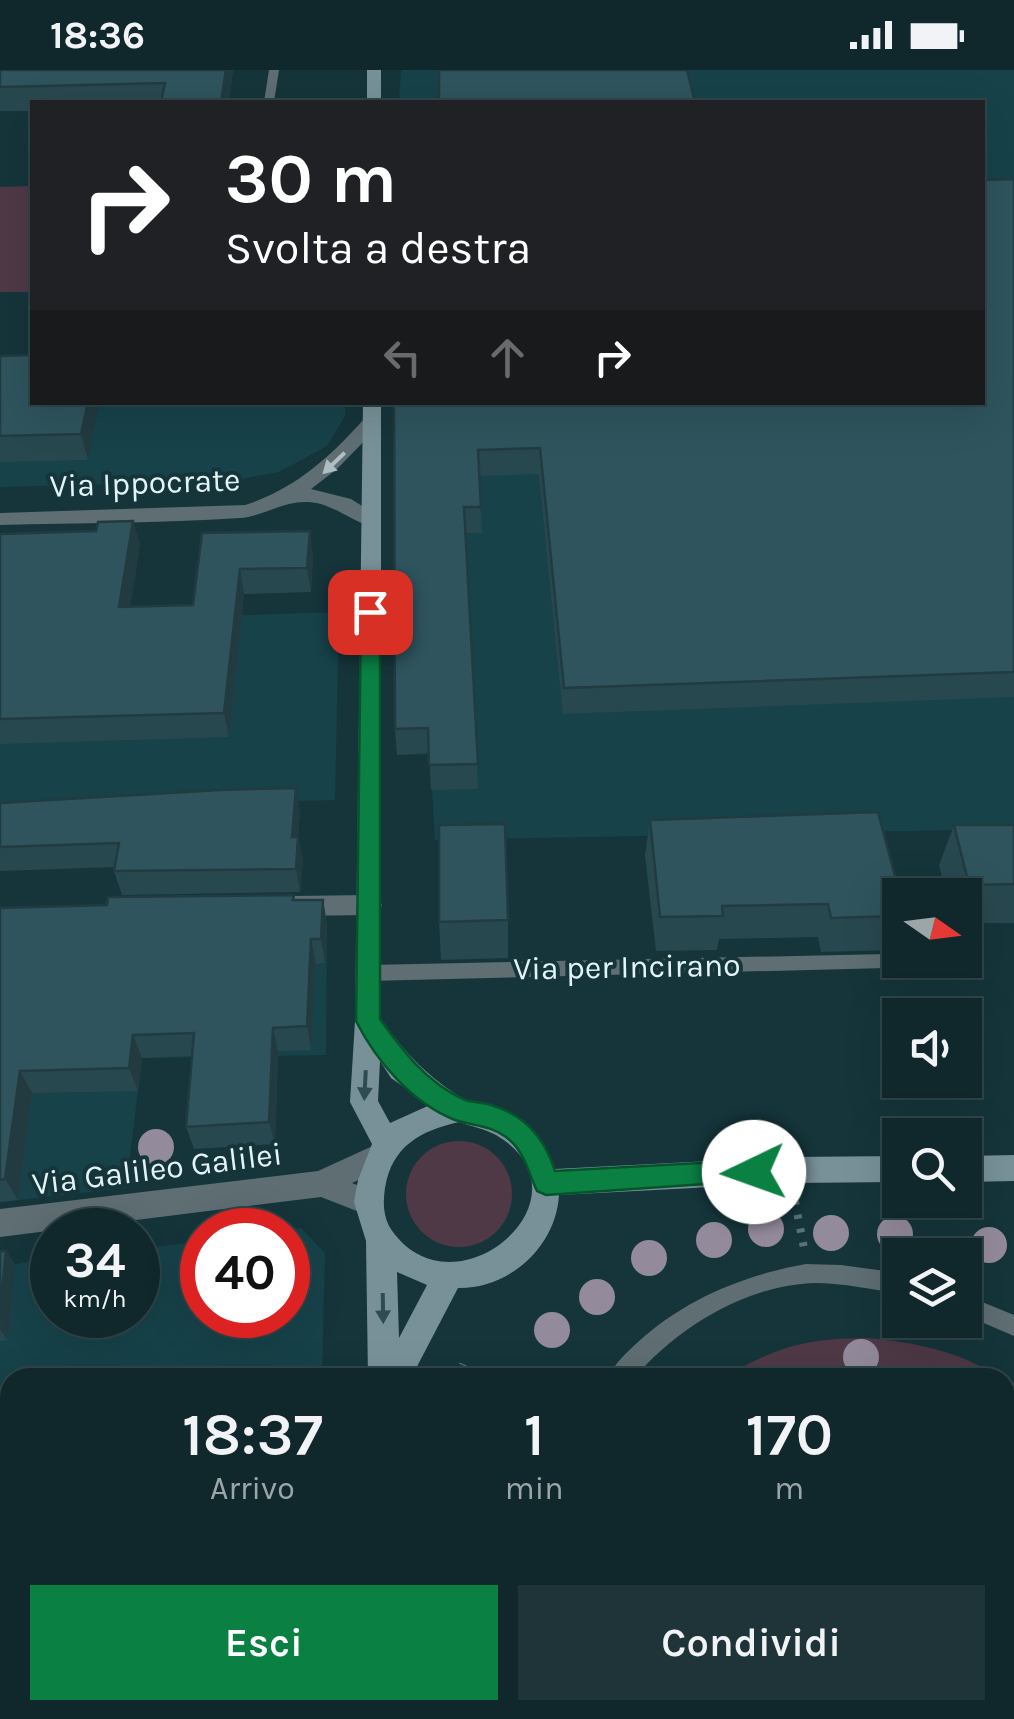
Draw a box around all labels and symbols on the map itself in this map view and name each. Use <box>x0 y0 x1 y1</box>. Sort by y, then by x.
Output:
one-way arrow <box>323 451 347 474</box>
street label: Via Ippocrate <box>49 461 241 505</box>
pin <box>328 570 413 655</box>
north arrow <box>882 878 982 978</box>
street label: Via per Incirano <box>513 947 741 987</box>
one-way arrow <box>357 1069 373 1101</box>
position arrow <box>702 1120 806 1224</box>
street label: Via Galileo Galilei <box>30 1135 284 1203</box>
speed limit sign: 40 <box>180 1208 310 1338</box>
one-way arrow <box>375 1293 391 1325</box>

